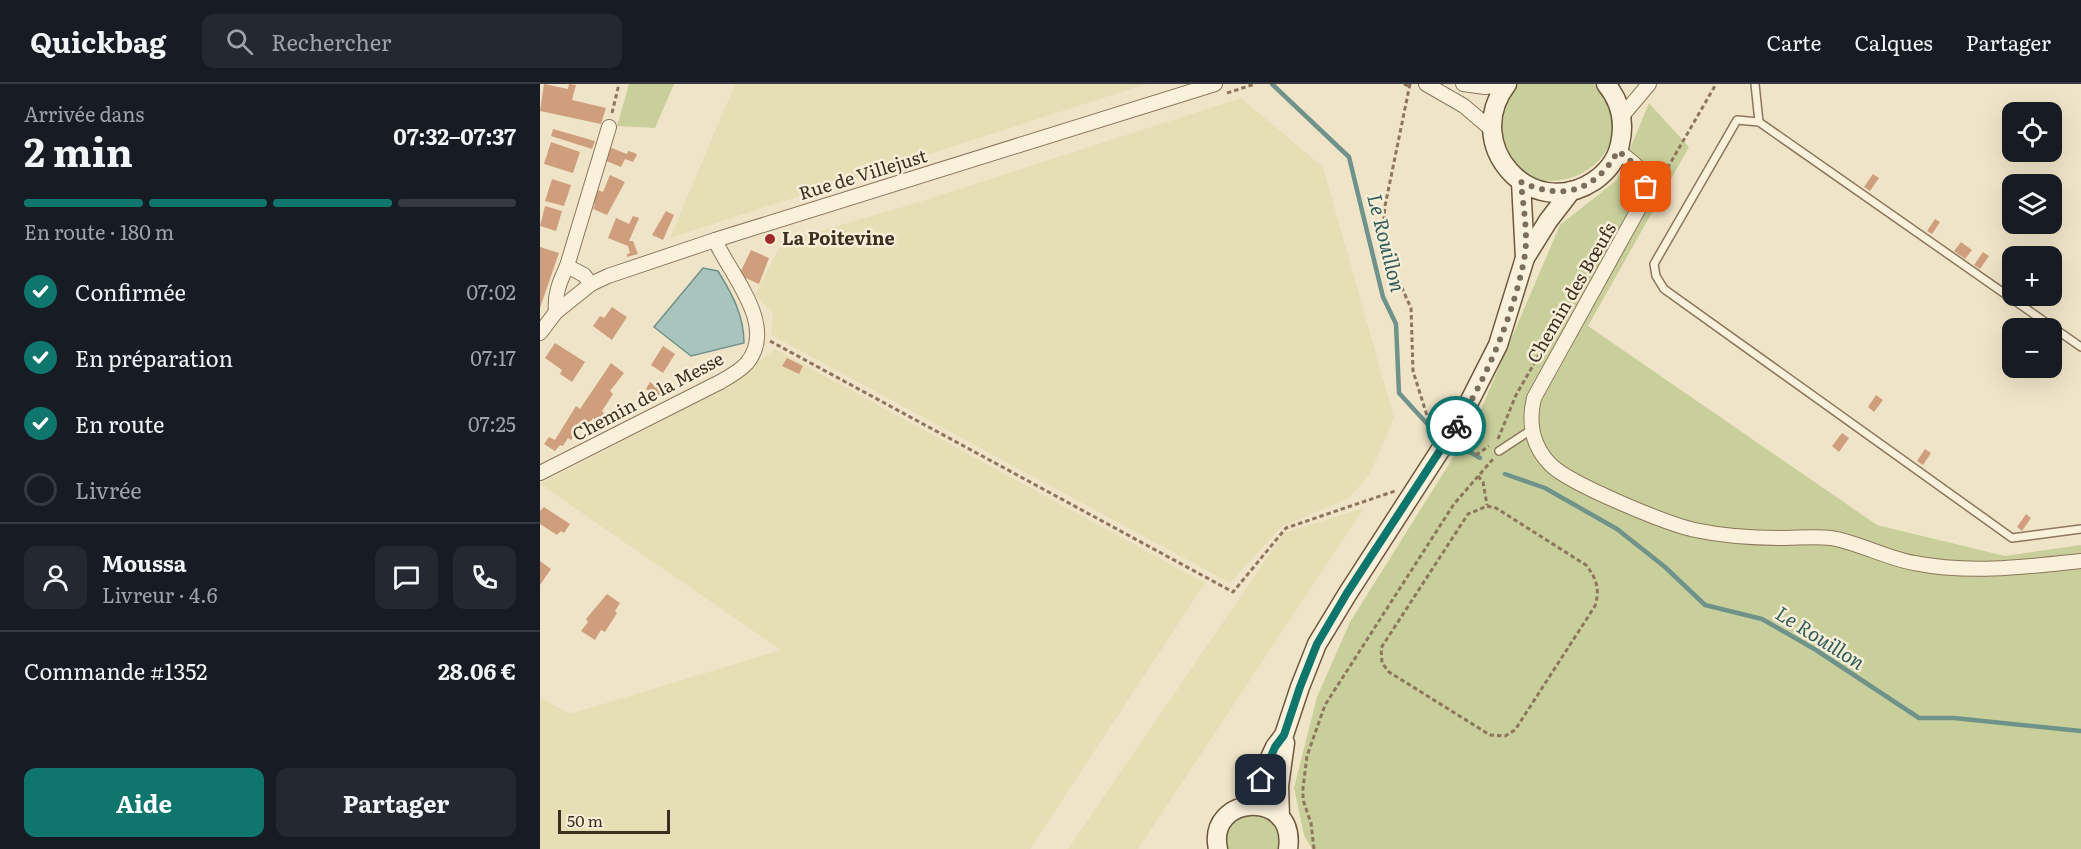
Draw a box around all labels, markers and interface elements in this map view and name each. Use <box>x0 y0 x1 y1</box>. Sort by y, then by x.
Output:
search box <box>202 14 622 68</box>
text: Quickbag <box>30 20 166 62</box>
icon: search <box>223 25 256 58</box>
text: Rechercher <box>271 25 391 58</box>
text: Carte <box>1767 26 1821 57</box>
text: Calques <box>1854 26 1933 57</box>
text: Partager <box>1966 26 2051 57</box>
text: Arrivée dans <box>24 98 144 128</box>
map controls <box>2002 102 2062 378</box>
button: locate <box>2002 102 2062 162</box>
text: 07:32–07:37 <box>393 119 516 152</box>
text: 2 min <box>24 121 133 179</box>
street label: Rue de Villejust <box>795 141 931 206</box>
pin <box>1620 161 1671 212</box>
icon: bag <box>1629 170 1662 203</box>
button: layers <box>2002 174 2062 234</box>
water label: Le Rouillon <box>1361 190 1415 295</box>
text: En route · 180 m <box>24 216 174 246</box>
street label: Chemin des Bœufs <box>1519 217 1622 368</box>
place label: La Poitevine <box>782 224 895 251</box>
marker: La Poitevine <box>763 232 777 246</box>
button: + <box>2002 246 2062 306</box>
icon: check <box>24 275 57 308</box>
text: Confirmée <box>75 275 186 308</box>
text: 07:02 <box>467 276 516 306</box>
button: − <box>2002 318 2062 378</box>
icon: check <box>24 341 57 374</box>
text: En préparation <box>75 341 233 374</box>
text: 07:17 <box>470 342 516 372</box>
street label: Chemin de la Messe <box>567 344 728 447</box>
courier <box>1426 396 1486 456</box>
icon: check <box>24 407 57 440</box>
text: En route <box>75 407 164 440</box>
text: 07:25 <box>468 408 516 438</box>
icon: bike <box>1440 410 1473 443</box>
text: Livrée <box>75 473 142 506</box>
button: person <box>24 546 87 609</box>
text: Moussa <box>102 546 187 579</box>
button: chat <box>375 546 438 609</box>
button: phone <box>453 546 516 609</box>
text: Livreur · 4.6 <box>102 579 217 609</box>
water label: Le Rouillon <box>1771 597 1872 676</box>
text: Commande #1352 <box>24 654 207 687</box>
text: 28.06 € <box>438 654 516 687</box>
pin <box>1235 754 1286 805</box>
icon: home <box>1244 763 1277 796</box>
button: Aide <box>24 768 264 837</box>
button: Partager <box>276 768 516 837</box>
scale bar <box>558 807 670 834</box>
text: 50 m <box>567 808 603 832</box>

